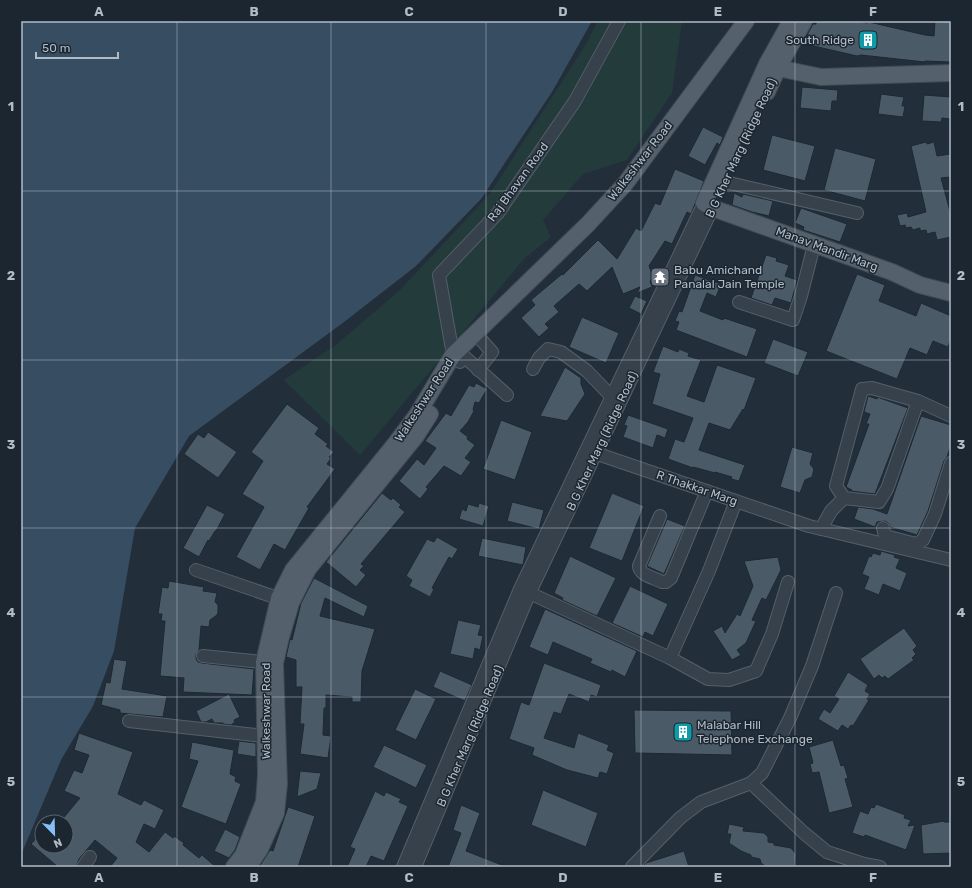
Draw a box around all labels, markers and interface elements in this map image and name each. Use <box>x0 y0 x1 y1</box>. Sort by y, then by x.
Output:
text: A <box>94 4 104 19</box>
text: B <box>249 4 259 19</box>
text: C <box>404 4 414 19</box>
text: D <box>558 4 568 19</box>
text: E <box>714 4 722 19</box>
text: F <box>869 4 877 19</box>
building icon: South Ridge <box>857 29 879 51</box>
place label: South Ridge <box>786 33 854 47</box>
scale bar <box>36 34 118 60</box>
text: 50 m <box>42 41 70 55</box>
street label: B G Kher Marg (Ridge Road) <box>702 76 780 220</box>
text: 1 <box>8 99 14 114</box>
text: 1 <box>958 99 964 114</box>
street label: Walkeshwar Road <box>605 119 675 203</box>
street label: Raj Bhavan Road <box>485 140 551 224</box>
street label: Manav Mandir Marg <box>774 224 880 274</box>
place label: Babu Amichand Panalal Jain Temple <box>674 263 785 291</box>
temple icon: Babu Amichand Panalal Jain Temple <box>649 266 671 288</box>
text: 2 <box>7 268 15 283</box>
text: 2 <box>957 268 965 283</box>
street label: Walkeshwar Road <box>392 356 456 444</box>
street label: B G Kher Marg (Ridge Road) <box>563 369 641 513</box>
text: 3 <box>7 437 16 452</box>
text: 3 <box>957 437 966 452</box>
street label: R Thakkar Marg <box>655 468 739 508</box>
text: 4 <box>7 605 16 620</box>
text: 4 <box>957 605 966 620</box>
street label: Walkeshwar Road <box>259 663 273 759</box>
street label: B G Kher Marg (Ridge Road) <box>434 663 506 809</box>
place label: Malabar Hill Telephone Exchange <box>697 718 813 746</box>
building icon: Malabar Hill Telephone Exchange <box>672 721 694 743</box>
text: 5 <box>7 774 15 789</box>
text: 5 <box>957 774 965 789</box>
north arrow <box>34 814 74 854</box>
text: N <box>51 835 64 850</box>
text: A <box>94 870 104 885</box>
text: B <box>249 870 259 885</box>
text: C <box>404 870 414 885</box>
text: D <box>558 870 568 885</box>
text: E <box>714 870 722 885</box>
text: F <box>869 870 877 885</box>

